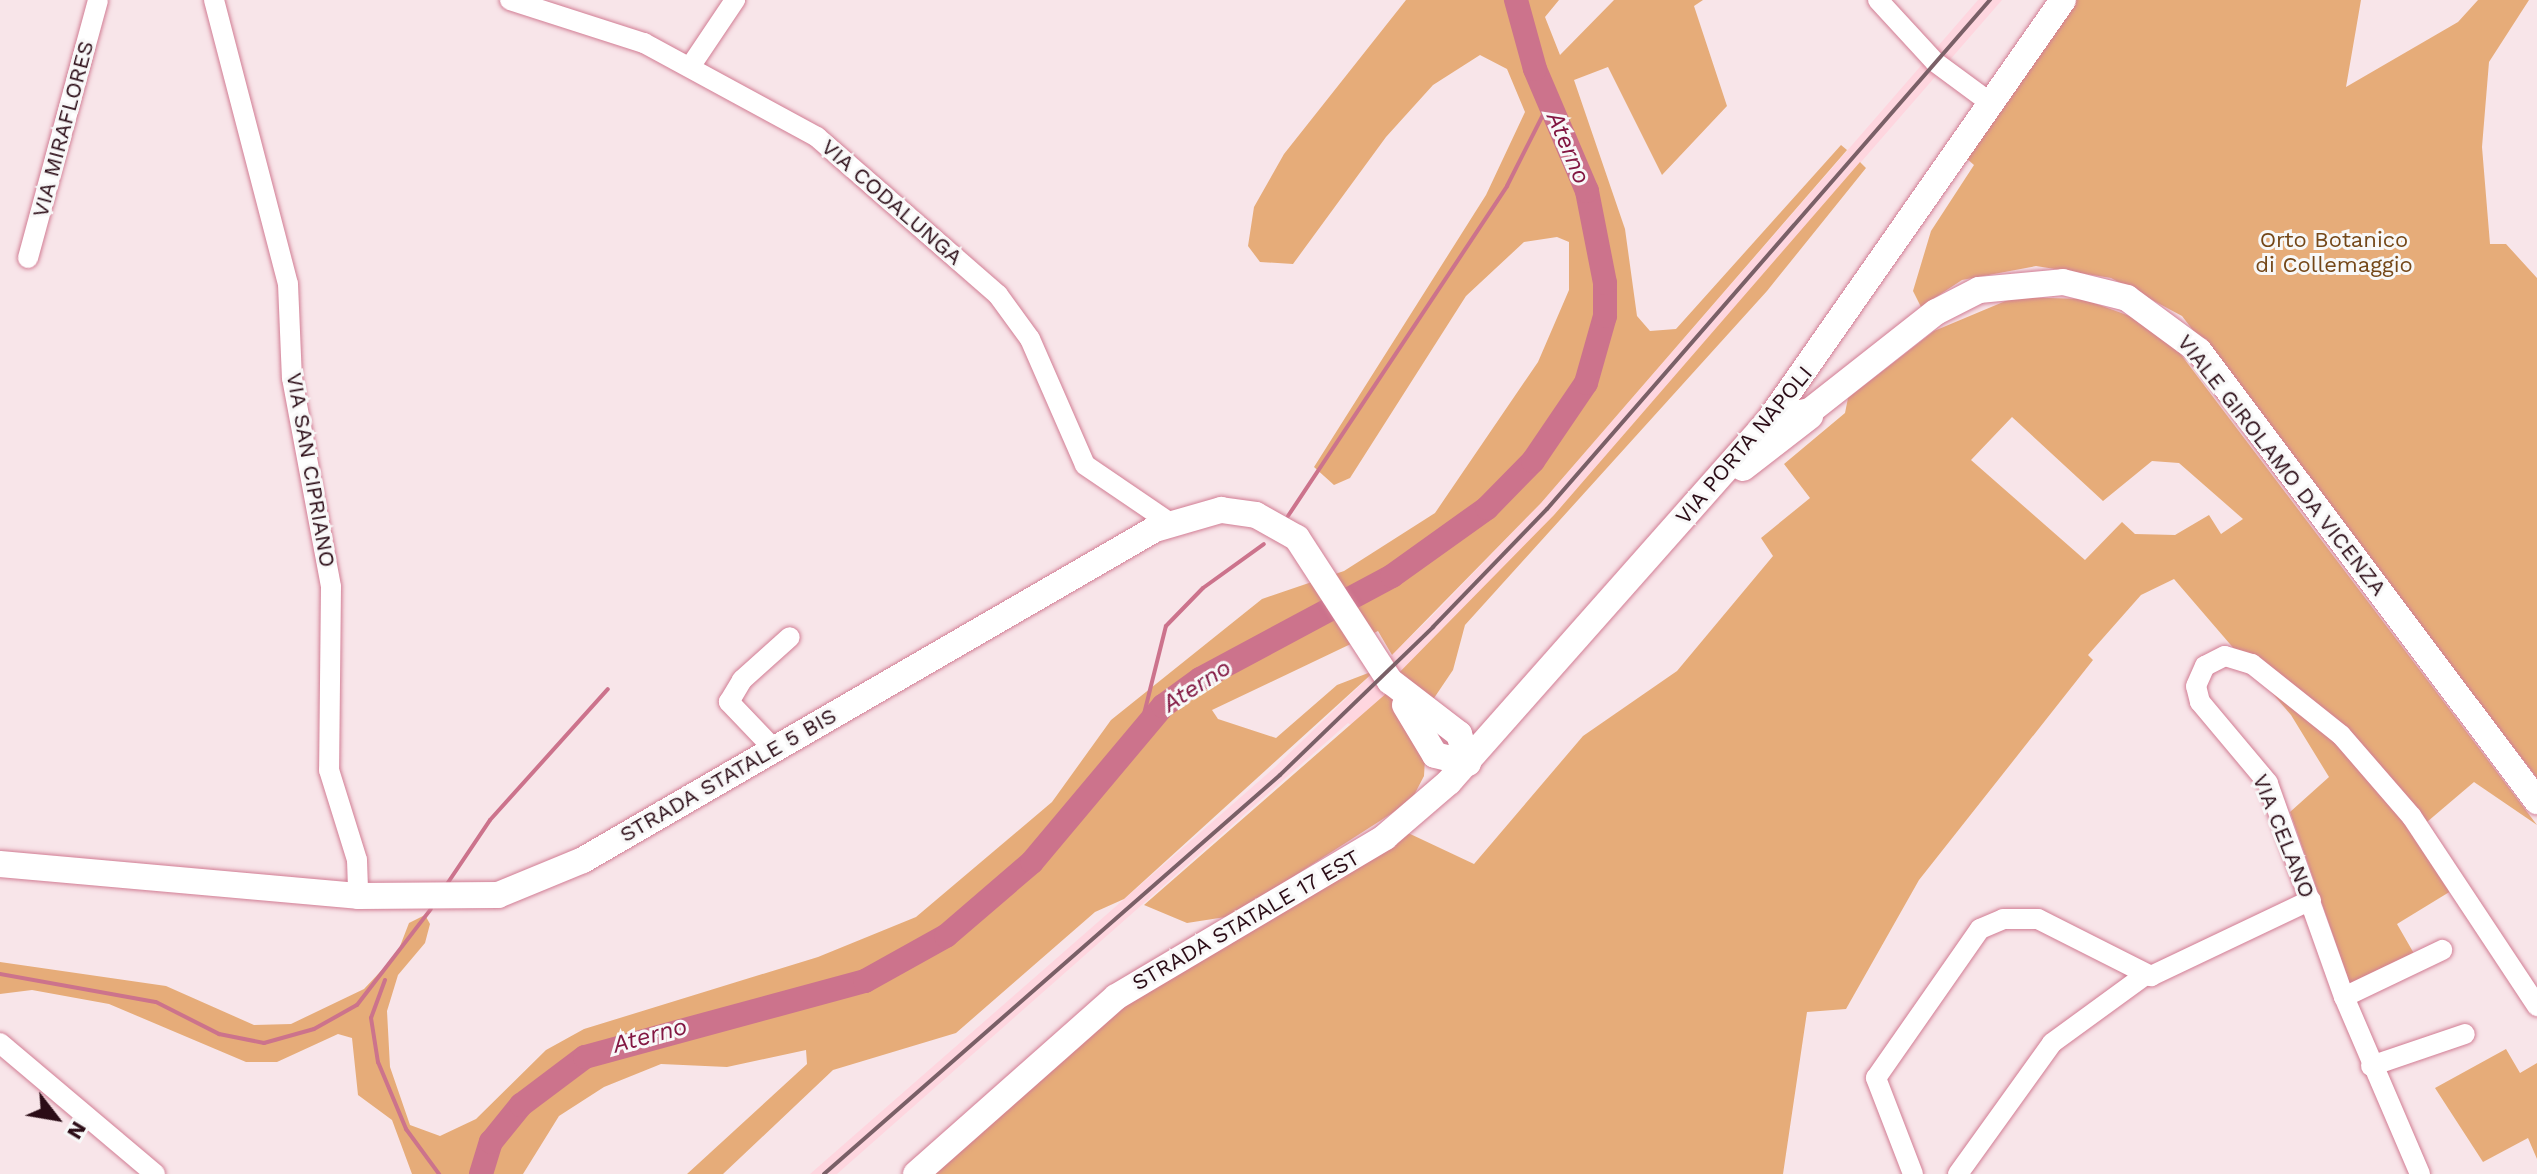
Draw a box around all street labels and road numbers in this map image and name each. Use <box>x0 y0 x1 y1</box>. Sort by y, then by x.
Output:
street label: VIA MIRAFLORES <box>27 37 99 221</box>
street label: VIA CODALUNGA <box>816 133 968 271</box>
street label: VIALE GIROLAMO DA VICENZA <box>2171 329 2393 601</box>
street label: VIA PORTA NAPOLI <box>1669 360 1819 530</box>
street label: VIA SAN CIPRIANO <box>281 370 341 570</box>
street label: STRADA STATALE 5 BIS <box>615 702 841 848</box>
street label: VIA CELANO <box>2247 770 2321 902</box>
street label: STRADA STATALE 17 EST <box>1127 843 1365 997</box>

